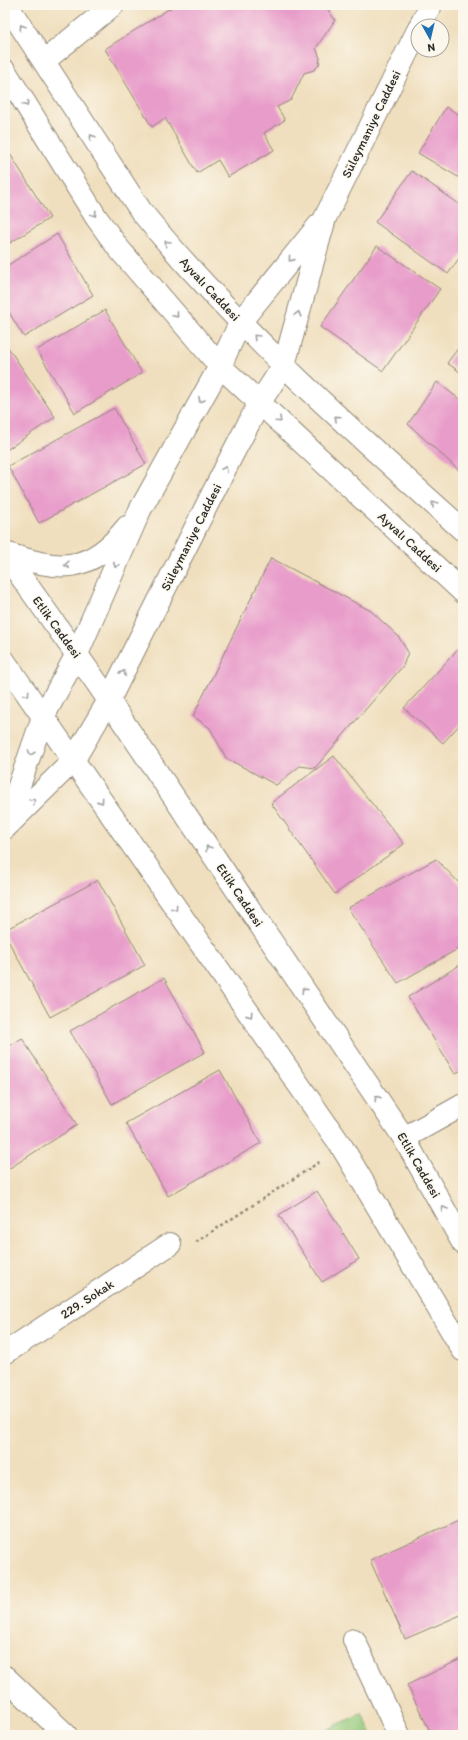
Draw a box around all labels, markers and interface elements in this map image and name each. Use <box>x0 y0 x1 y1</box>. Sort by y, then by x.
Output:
north arrow <box>410 18 450 58</box>
one-way arrow <box>19 25 26 32</box>
text: N <box>427 40 436 54</box>
street label: Süleymaniye Caddesi <box>338 68 404 180</box>
one-way arrow <box>21 100 28 107</box>
one-way arrow <box>90 134 97 141</box>
one-way arrow <box>89 210 97 217</box>
one-way arrow <box>164 240 172 248</box>
street label: Ayvalı Caddesi <box>177 254 243 324</box>
one-way arrow <box>289 254 296 261</box>
one-way arrow <box>171 310 179 318</box>
one-way arrow <box>293 310 302 317</box>
one-way arrow <box>254 334 261 342</box>
one-way arrow <box>198 396 205 403</box>
one-way arrow <box>334 415 342 422</box>
one-way arrow <box>274 416 282 423</box>
one-way arrow <box>220 466 228 473</box>
street label: Süleymaniye Caddesi <box>158 481 224 593</box>
one-way arrow <box>431 502 439 509</box>
street label: Ayvalı Caddesi <box>375 509 445 575</box>
one-way arrow <box>64 560 70 569</box>
one-way arrow <box>113 561 121 568</box>
street label: Etlik Caddesi <box>29 593 85 661</box>
one-way arrow <box>118 669 125 677</box>
one-way arrow <box>22 690 29 697</box>
one-way arrow <box>27 749 35 756</box>
one-way arrow <box>96 797 103 804</box>
one-way arrow <box>28 798 36 806</box>
one-way arrow <box>205 845 213 852</box>
street label: Etlik Caddesi <box>213 861 267 929</box>
one-way arrow <box>170 904 178 911</box>
one-way arrow <box>301 987 309 994</box>
one-way arrow <box>245 1010 252 1017</box>
one-way arrow <box>375 1095 382 1102</box>
street label: Etlik Caddesi <box>394 1130 444 1200</box>
one-way arrow <box>441 1206 449 1213</box>
street label: 229. Sokak <box>58 1276 117 1322</box>

